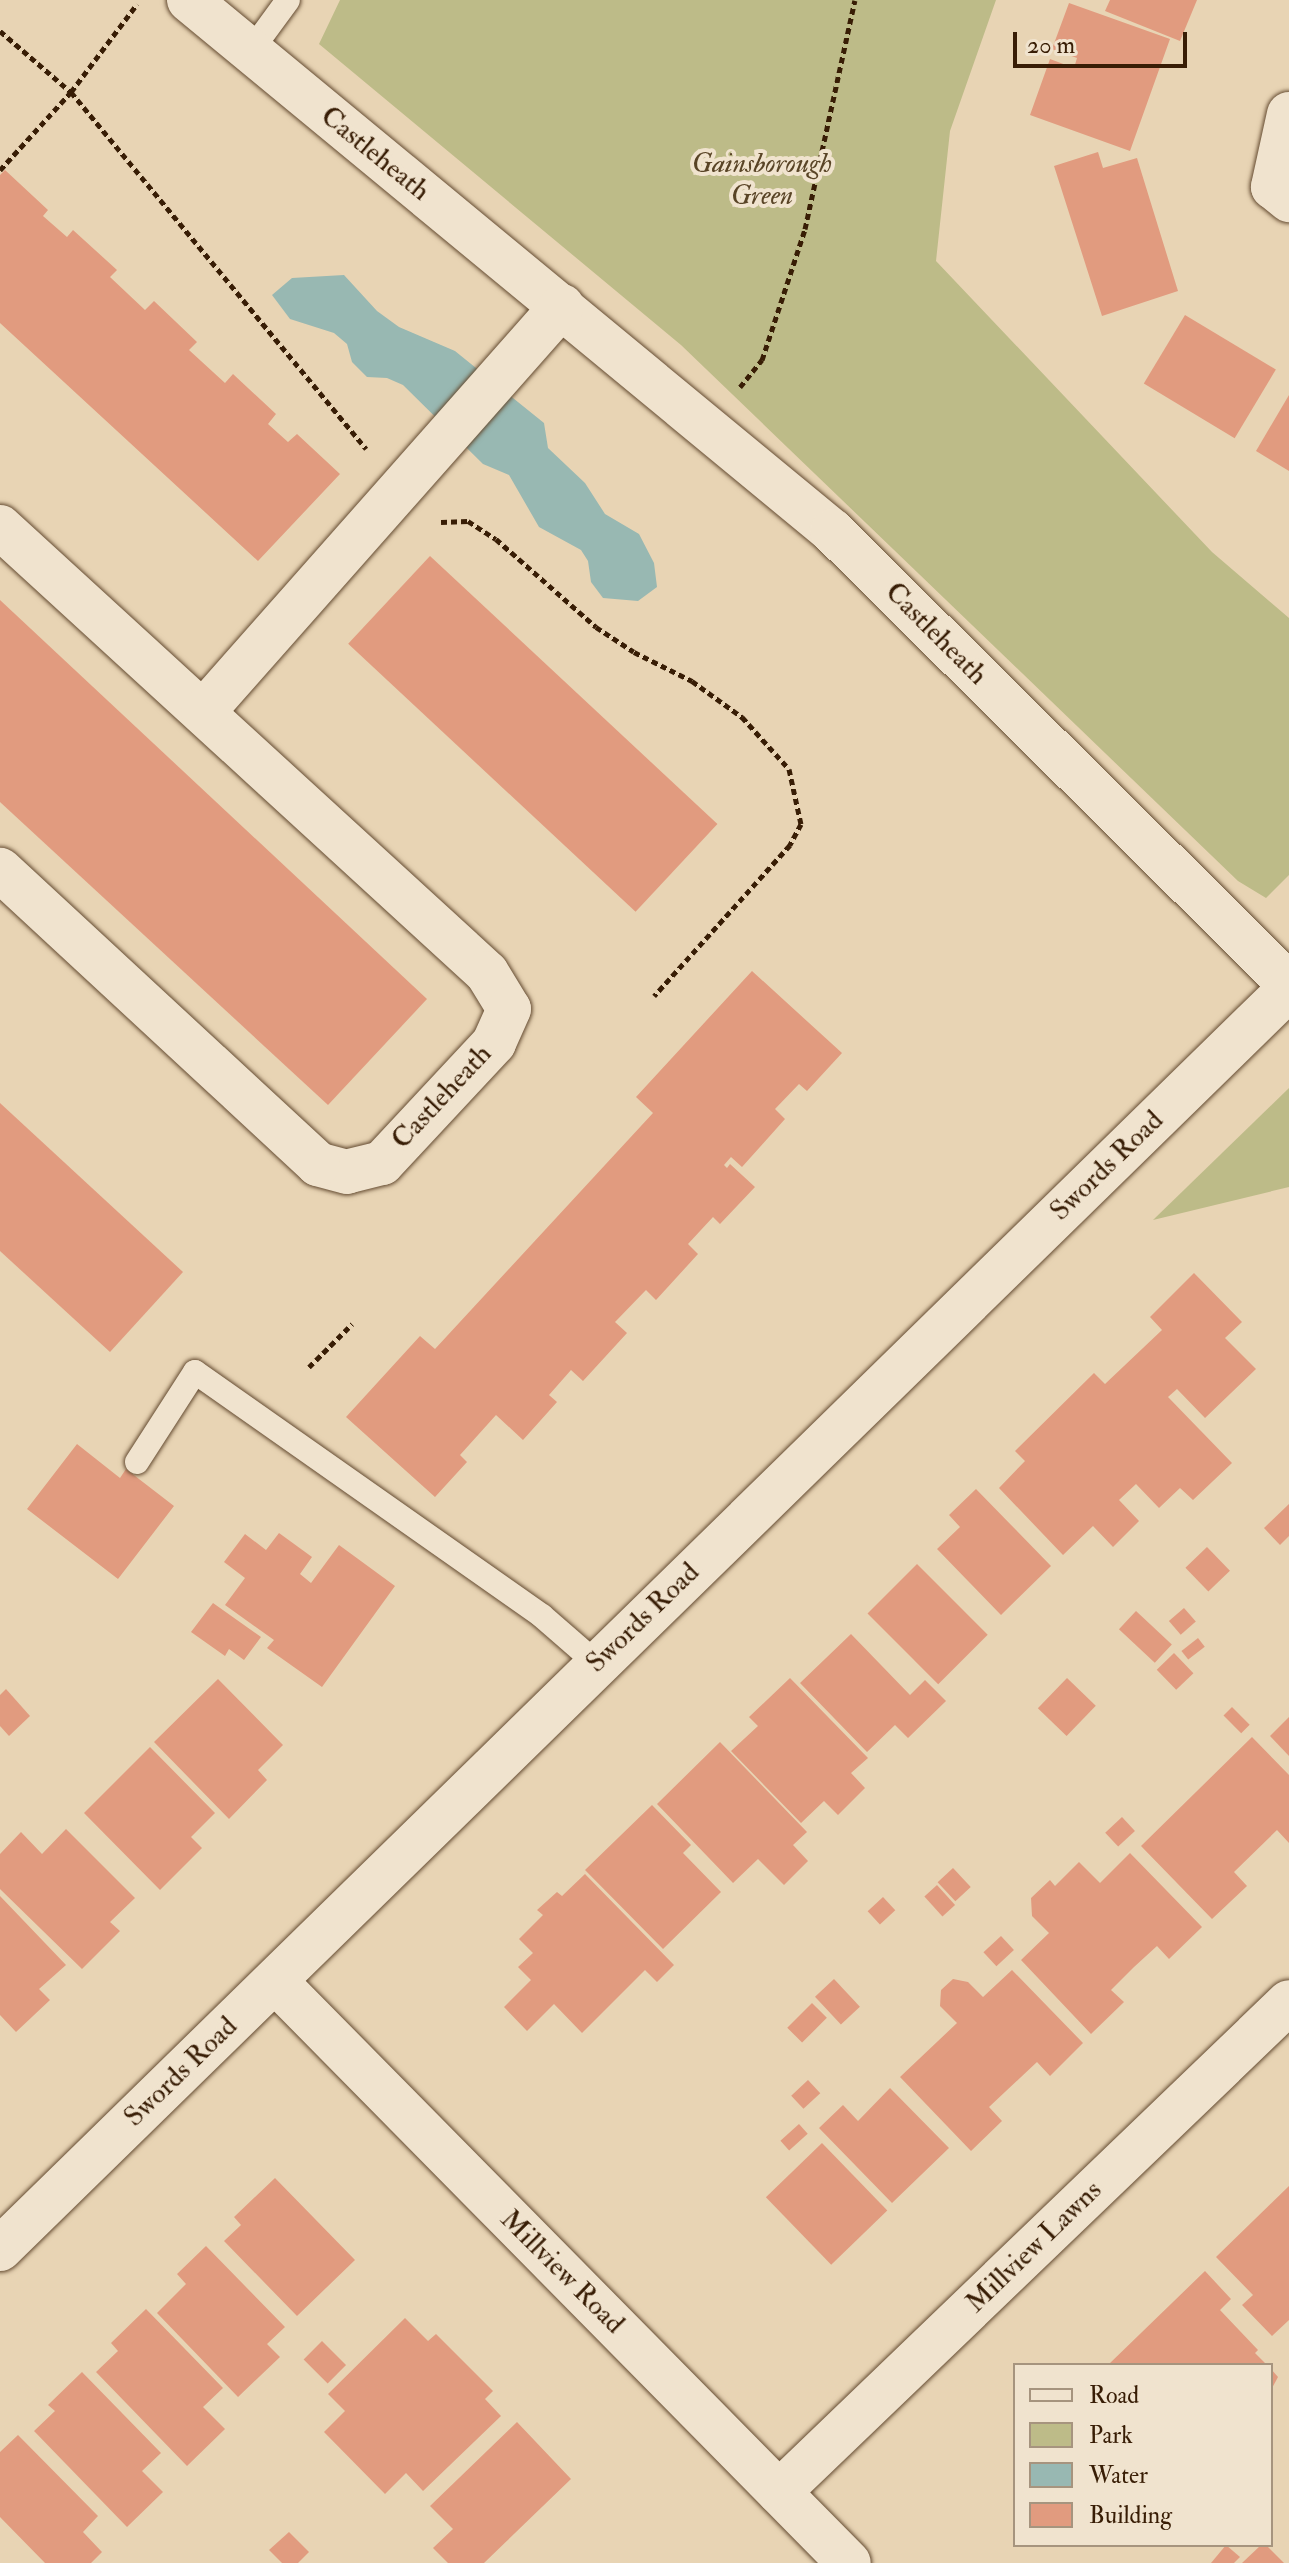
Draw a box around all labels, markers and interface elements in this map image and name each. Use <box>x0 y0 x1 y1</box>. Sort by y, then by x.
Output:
scale bar <box>1017 16 1191 66</box>
text: 20 m <box>1027 30 1075 61</box>
street label: Castleheath <box>314 100 436 208</box>
park label: Gainsborough Green <box>692 147 832 213</box>
street label: Castleheath <box>878 576 994 692</box>
street label: Castleheath <box>385 1038 499 1156</box>
street label: Swords Road <box>1044 1104 1170 1228</box>
street label: Swords Road <box>580 1556 706 1680</box>
street label: Swords Road <box>118 2010 244 2134</box>
street label: Millview Lawns <box>959 2174 1109 2320</box>
street label: Millview Road <box>493 2203 631 2341</box>
legend <box>1013 2363 1273 2547</box>
text: Road <box>1089 2380 1139 2411</box>
text: Park <box>1089 2420 1133 2451</box>
text: Water <box>1089 2460 1148 2491</box>
text: Building <box>1089 2500 1172 2531</box>

